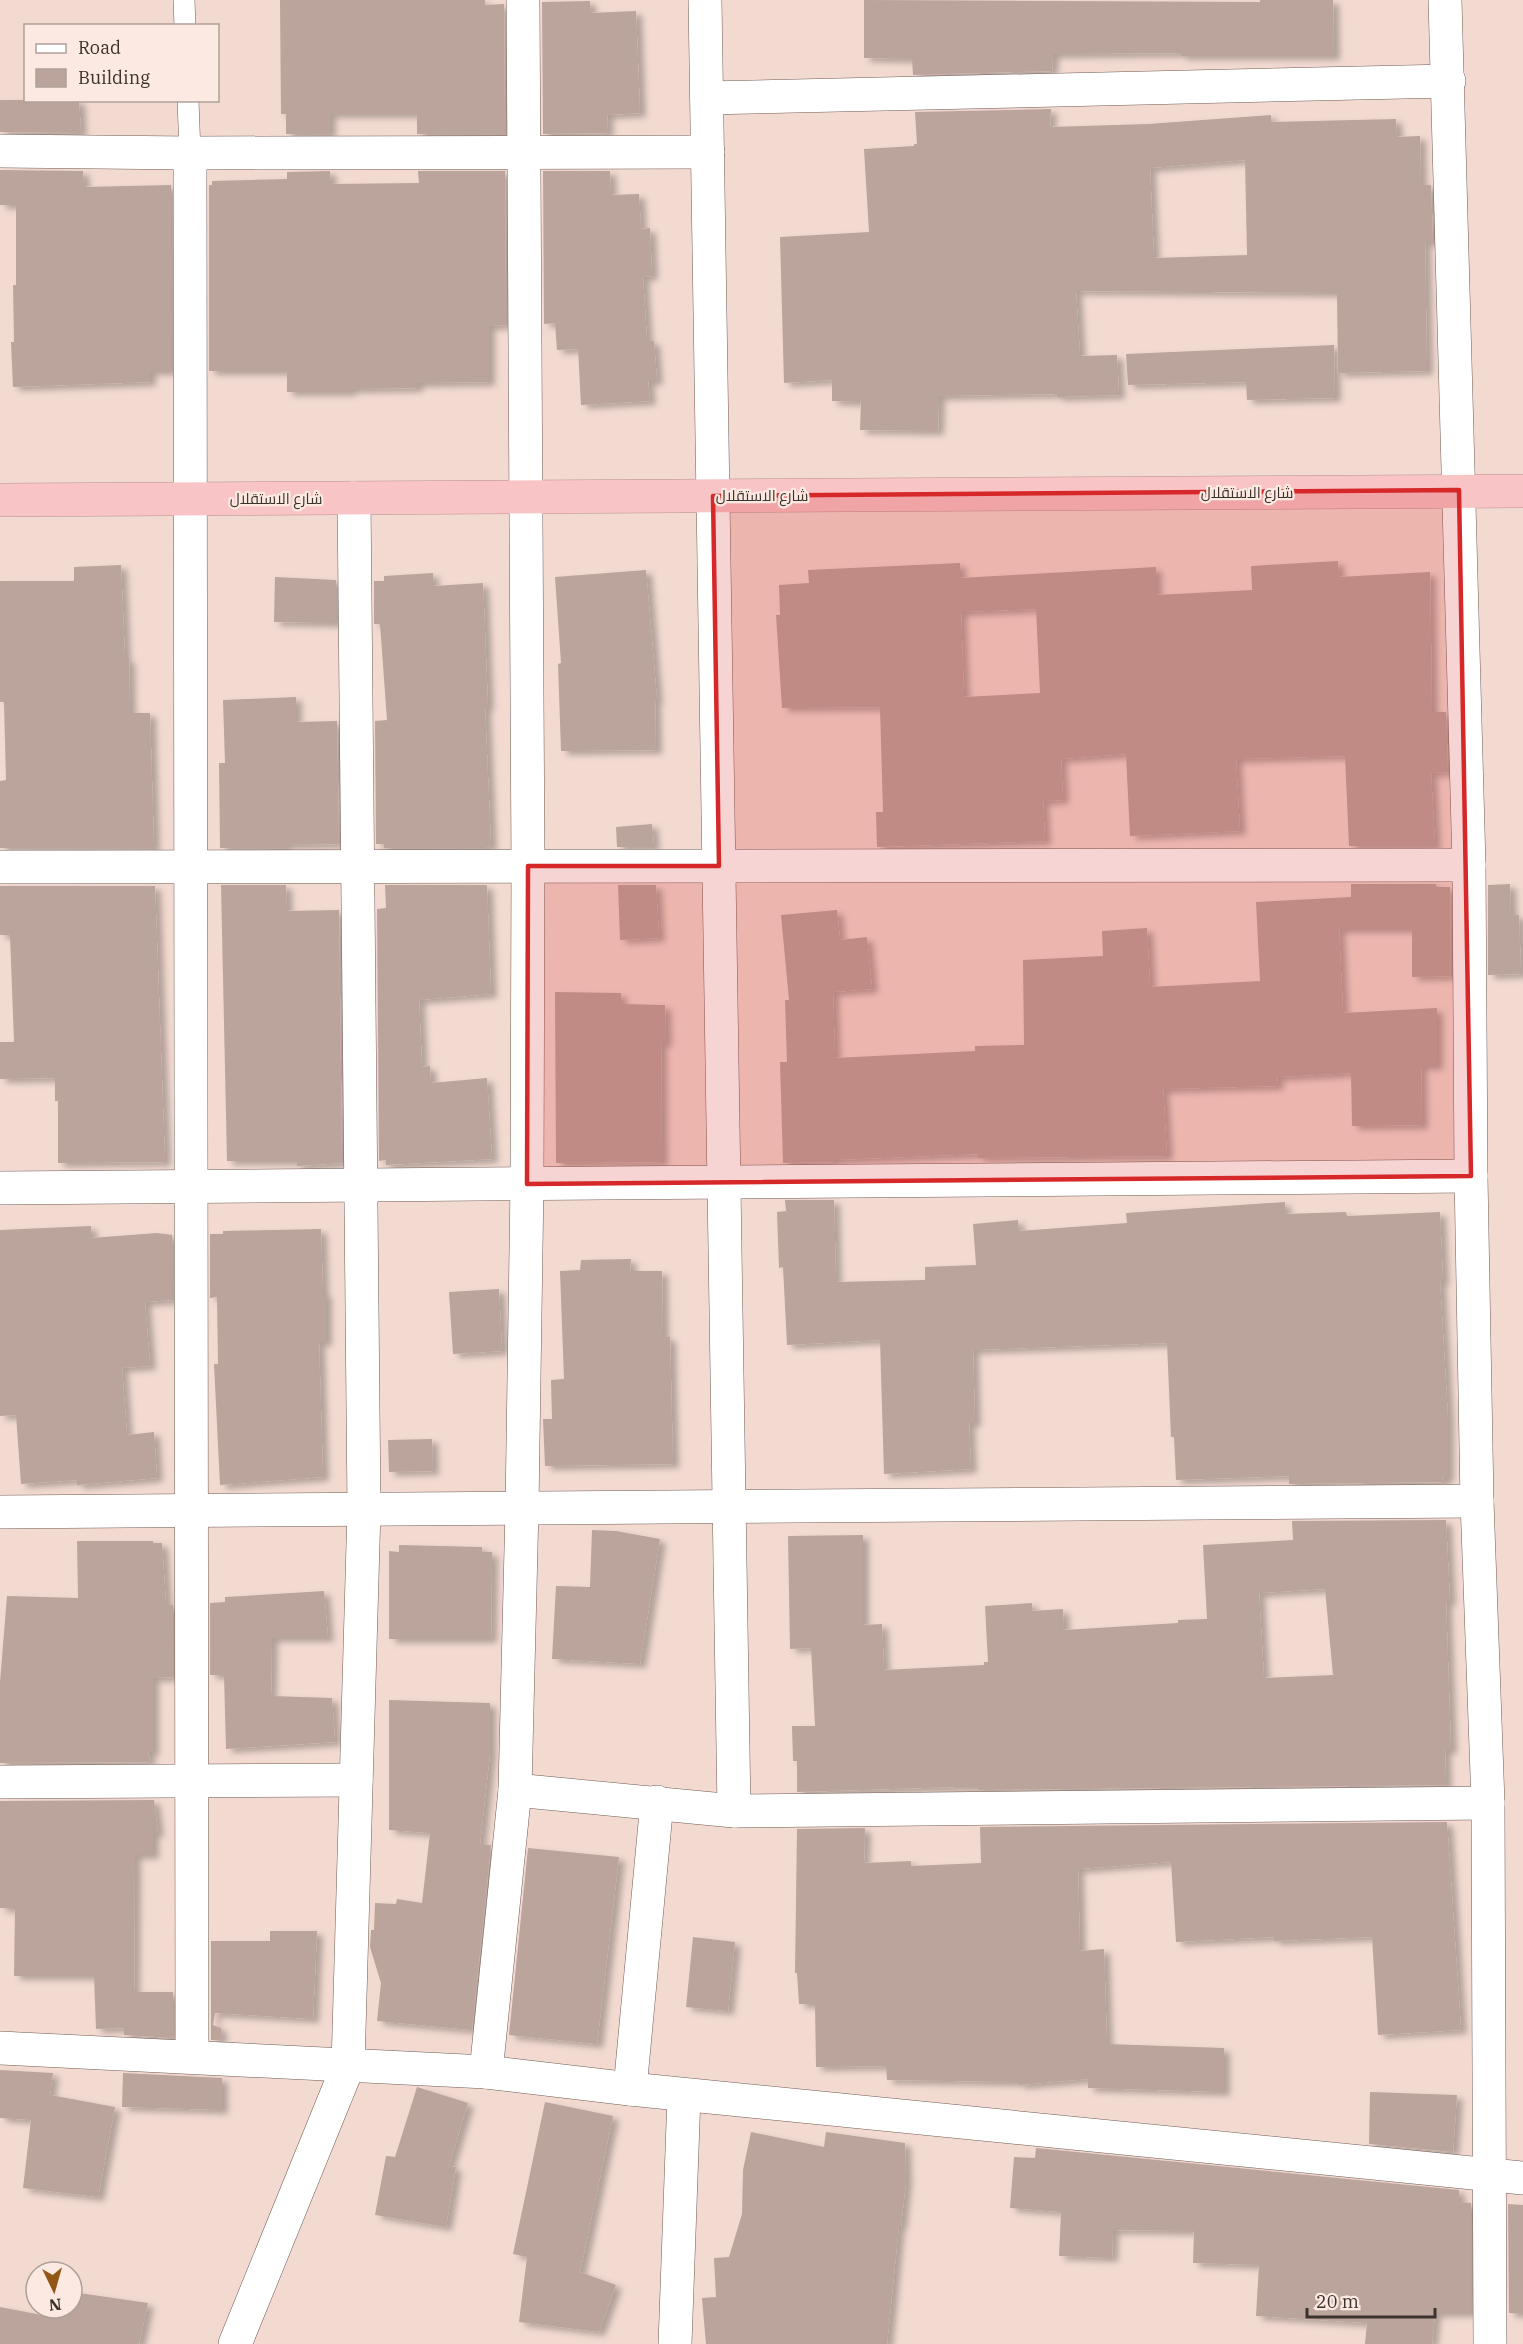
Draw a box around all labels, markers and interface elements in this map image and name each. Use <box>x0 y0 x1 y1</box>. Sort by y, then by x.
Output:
legend <box>24 24 219 102</box>
text: Road <box>78 36 121 59</box>
text: Building <box>78 66 150 89</box>
street label: شارع الاستقلال <box>1201 483 1293 504</box>
street label: شارع الاستقلال <box>716 486 808 507</box>
street label: شارع الاستقلال <box>230 489 322 510</box>
north arrow <box>24 2260 84 2320</box>
scale bar <box>1307 2281 1434 2319</box>
text: 20 m <box>1316 2290 1359 2313</box>
text: N <box>48 2294 62 2315</box>

